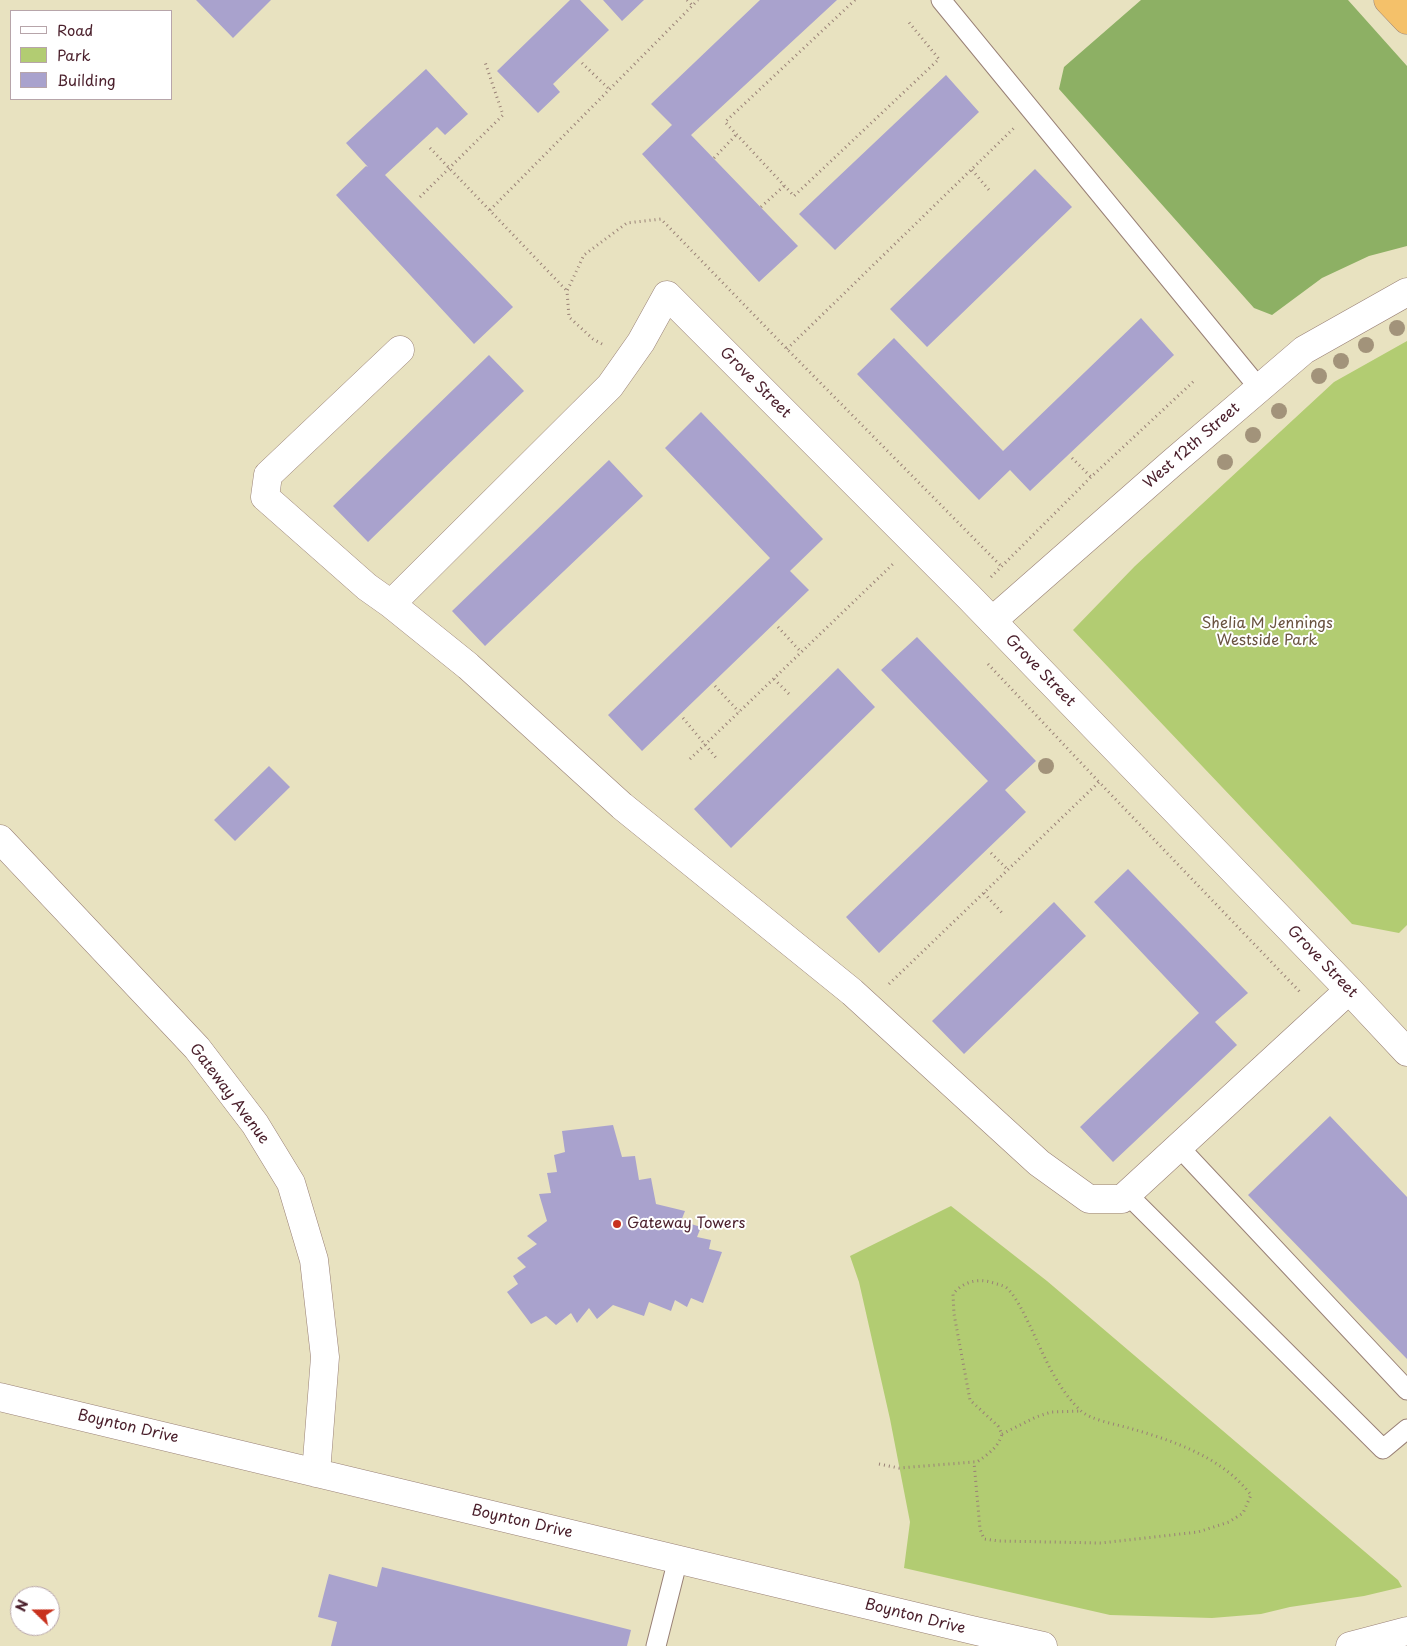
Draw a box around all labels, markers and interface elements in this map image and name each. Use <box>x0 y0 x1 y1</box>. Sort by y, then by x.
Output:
legend <box>10 10 172 100</box>
text: Road <box>57 18 93 41</box>
text: Park <box>57 43 91 66</box>
text: Building <box>57 68 116 91</box>
street label: Grove Street <box>716 344 794 422</box>
street label: West 12th Street <box>1140 399 1244 493</box>
park label: Shelia M Jennings Westside Park <box>1201 615 1333 650</box>
street label: Grove Street <box>1001 631 1079 711</box>
street label: Grove Street <box>1283 922 1361 1002</box>
street label: Gateway Avenue <box>185 1040 273 1148</box>
place label: Gateway Towers <box>627 1215 745 1233</box>
marker: Gateway Towers <box>611 1218 623 1230</box>
street label: Boynton Drive <box>76 1407 180 1447</box>
street label: Boynton Drive <box>470 1502 574 1542</box>
north arrow <box>10 1586 60 1636</box>
text: N <box>10 1596 33 1615</box>
street label: Boynton Drive <box>863 1596 967 1638</box>

